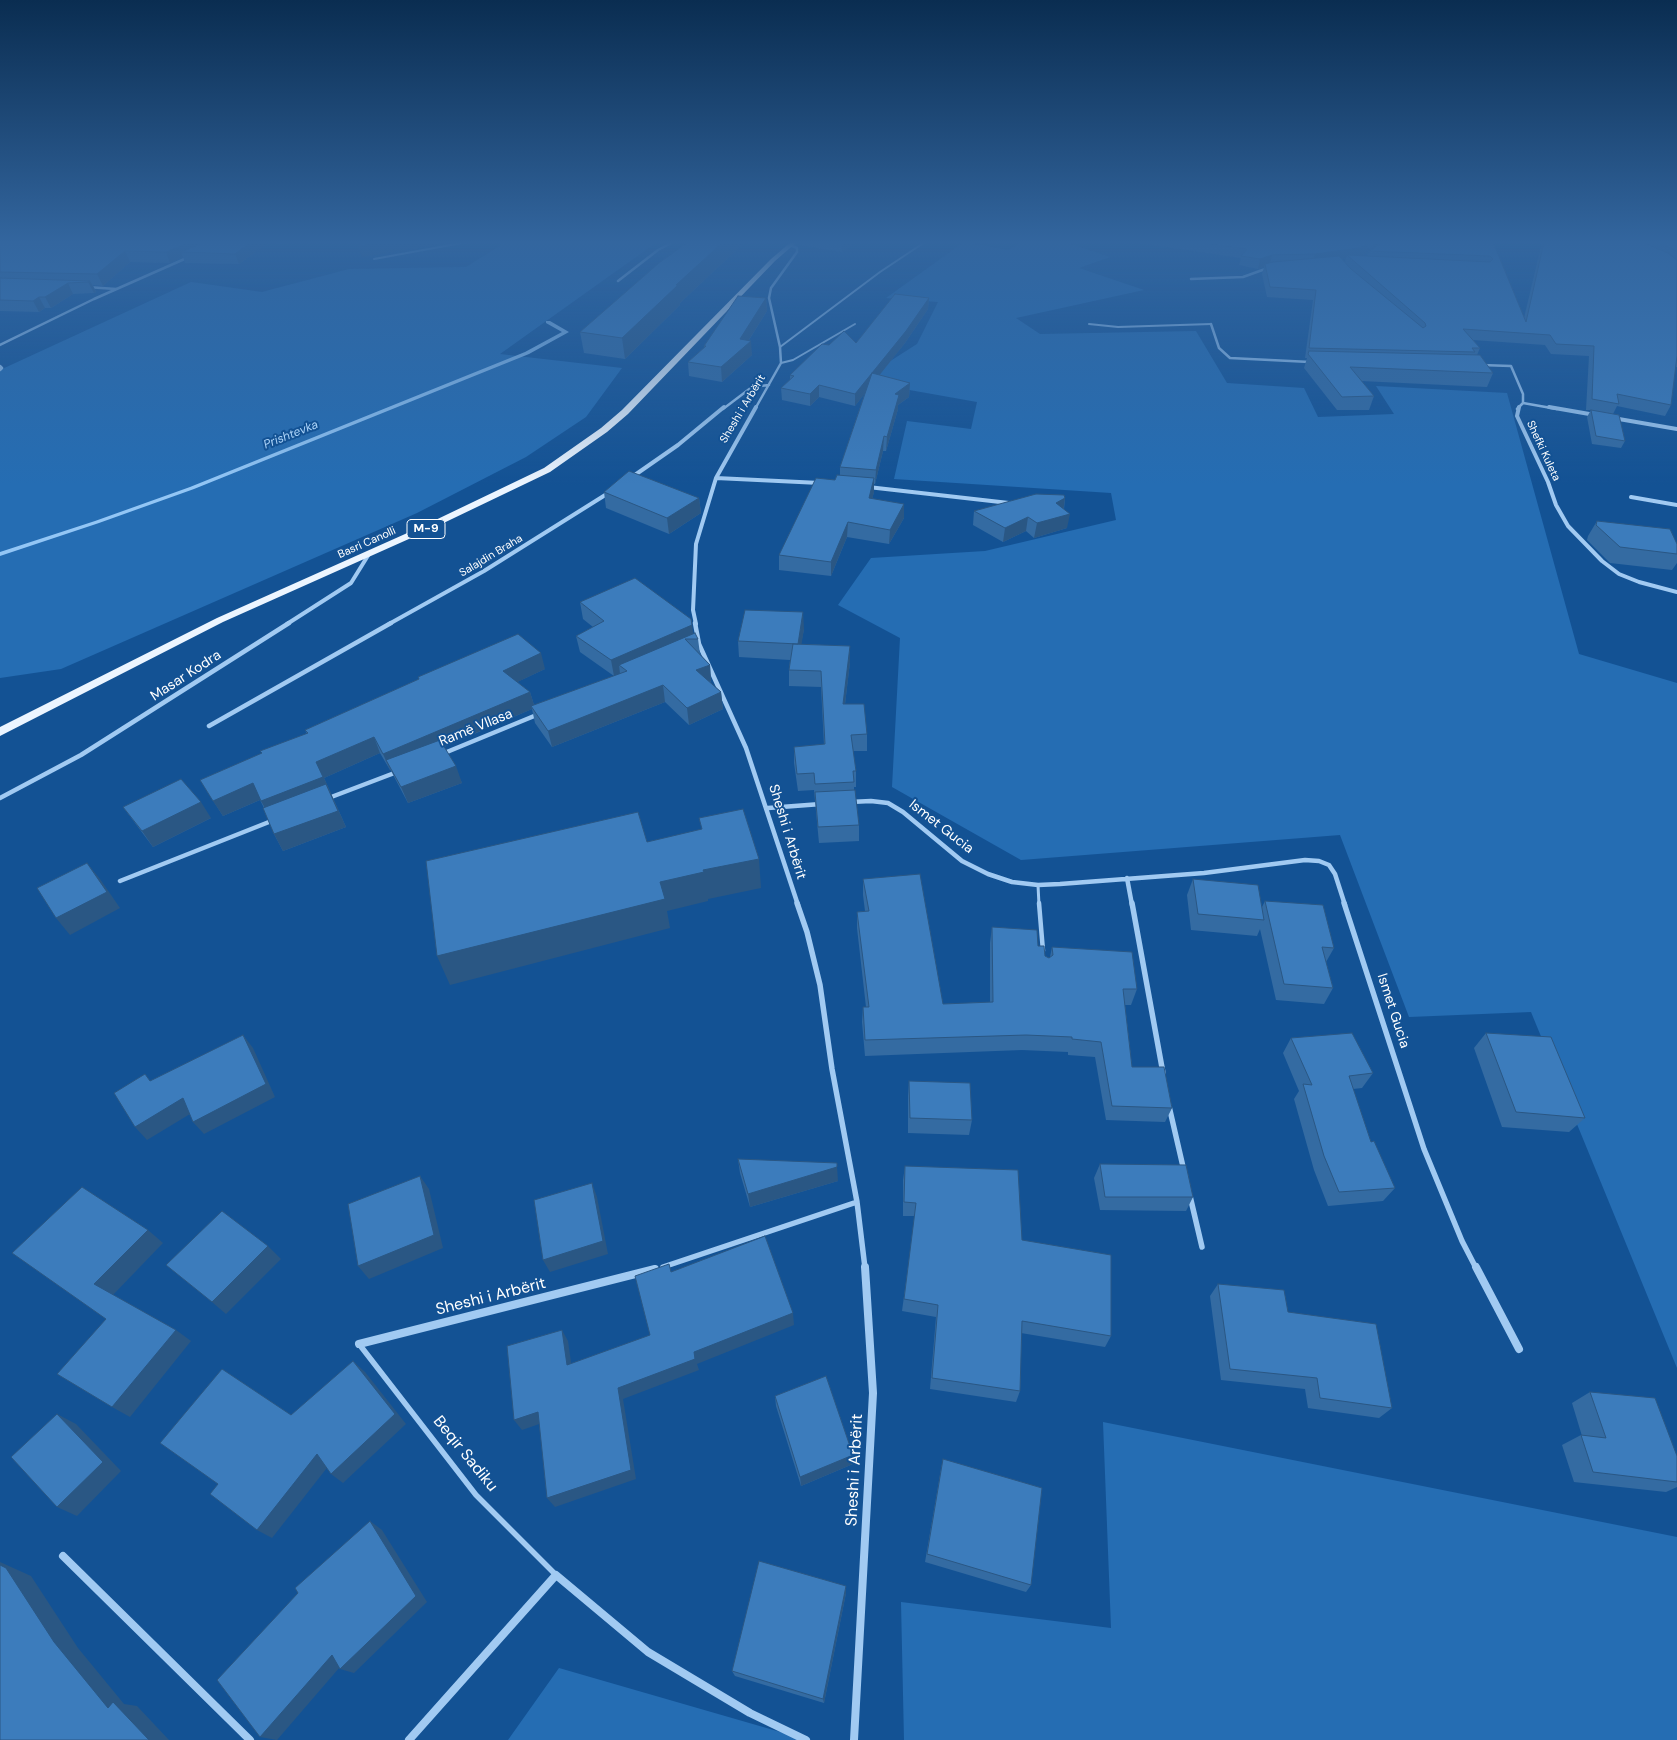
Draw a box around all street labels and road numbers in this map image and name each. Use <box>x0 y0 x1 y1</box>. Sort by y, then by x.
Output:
street label: Sheshi i Arbërit <box>717 372 769 446</box>
street label: Shefki Kuleta <box>1523 419 1563 483</box>
road number: M-9 <box>407 520 445 538</box>
street label: Basri Canolli <box>336 524 398 562</box>
street label: Salajdin Braha <box>457 532 525 580</box>
street label: Masar Kodra <box>148 647 224 705</box>
street label: Ramë Vllasa <box>437 706 515 750</box>
street label: Sheshi i Arbërit <box>765 782 809 882</box>
street label: Ismet Gucia <box>905 797 977 857</box>
street label: Ismet Gucia <box>1373 972 1413 1050</box>
street label: Sheshi i Arbërit <box>434 1274 548 1320</box>
street label: Beqir Sadiku <box>429 1412 501 1496</box>
street label: Sheshi i Arbërit <box>842 1413 868 1527</box>

